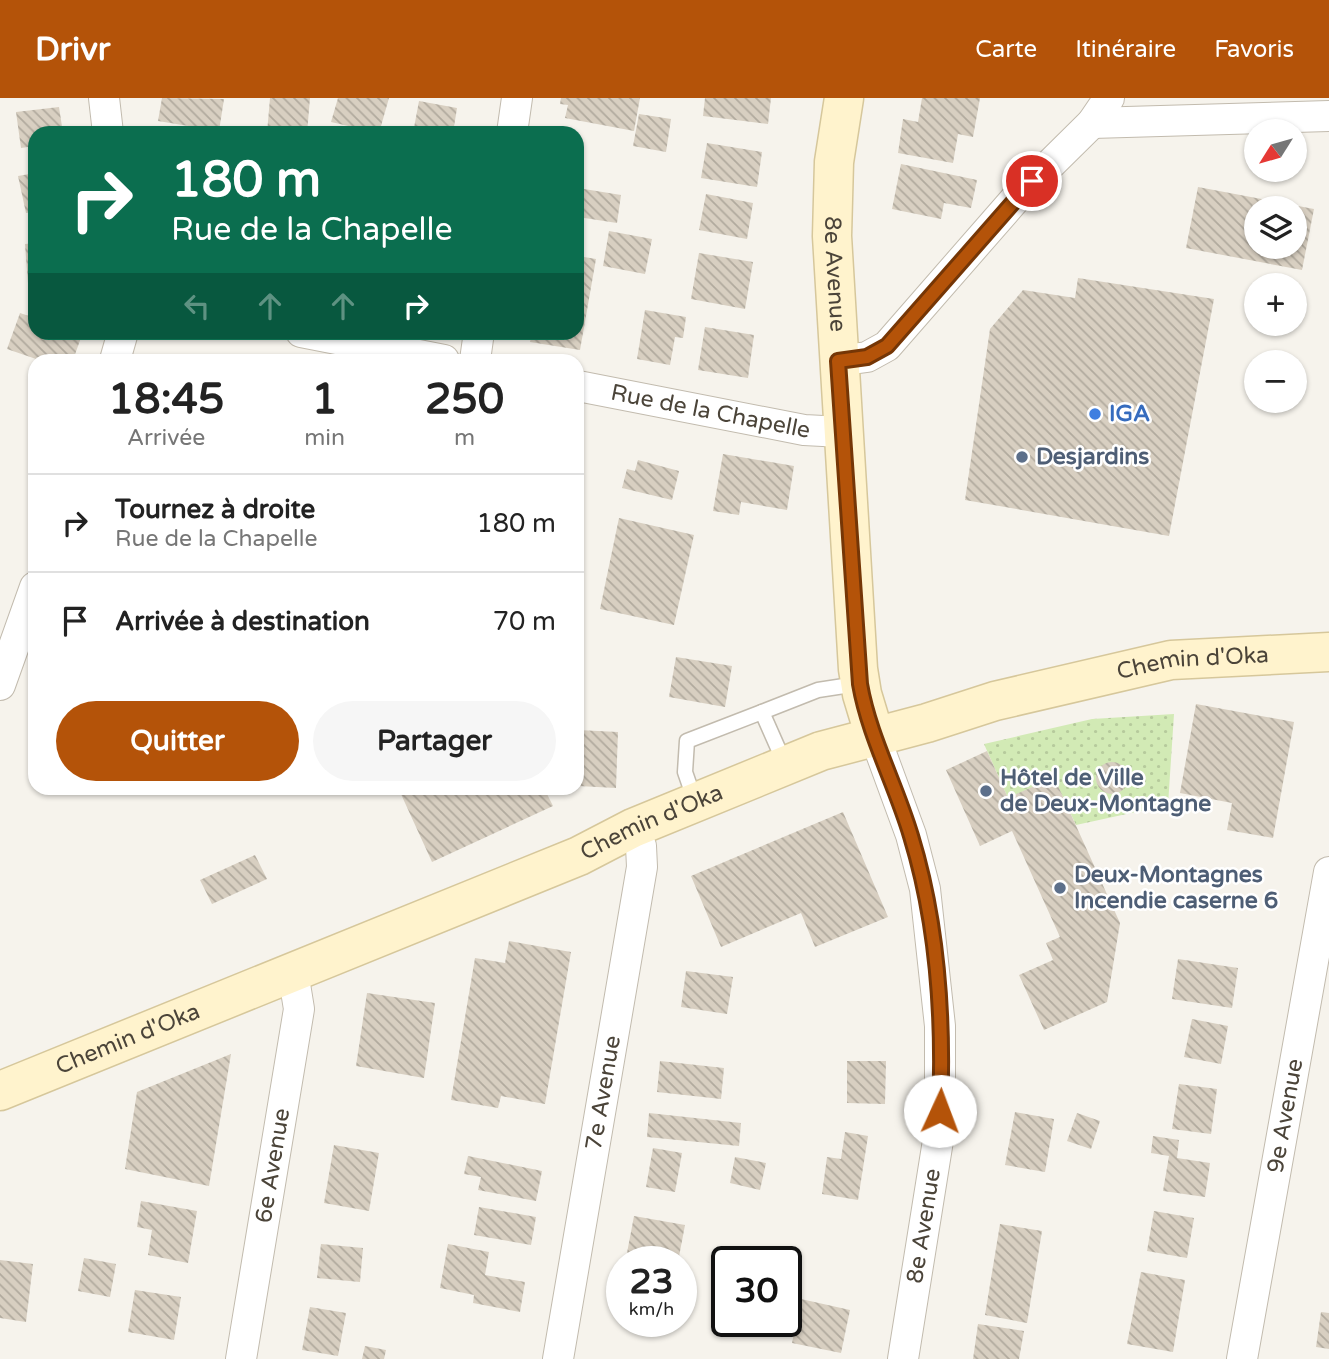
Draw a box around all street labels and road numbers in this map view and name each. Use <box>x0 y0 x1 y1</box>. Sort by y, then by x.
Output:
street label: 8e Avenue <box>818 216 852 333</box>
street label: Rue de la Chapelle <box>608 379 813 445</box>
street label: Chemin d'Oka <box>1114 641 1270 686</box>
street label: Chemin d'Oka <box>576 779 727 867</box>
street label: Chemin d'Oka <box>52 997 204 1081</box>
street label: 7e Avenue <box>580 1033 627 1152</box>
street label: 9e Avenue <box>1261 1056 1309 1175</box>
street label: 6e Avenue <box>250 1106 296 1225</box>
street label: 8e Avenue <box>901 1167 947 1285</box>

